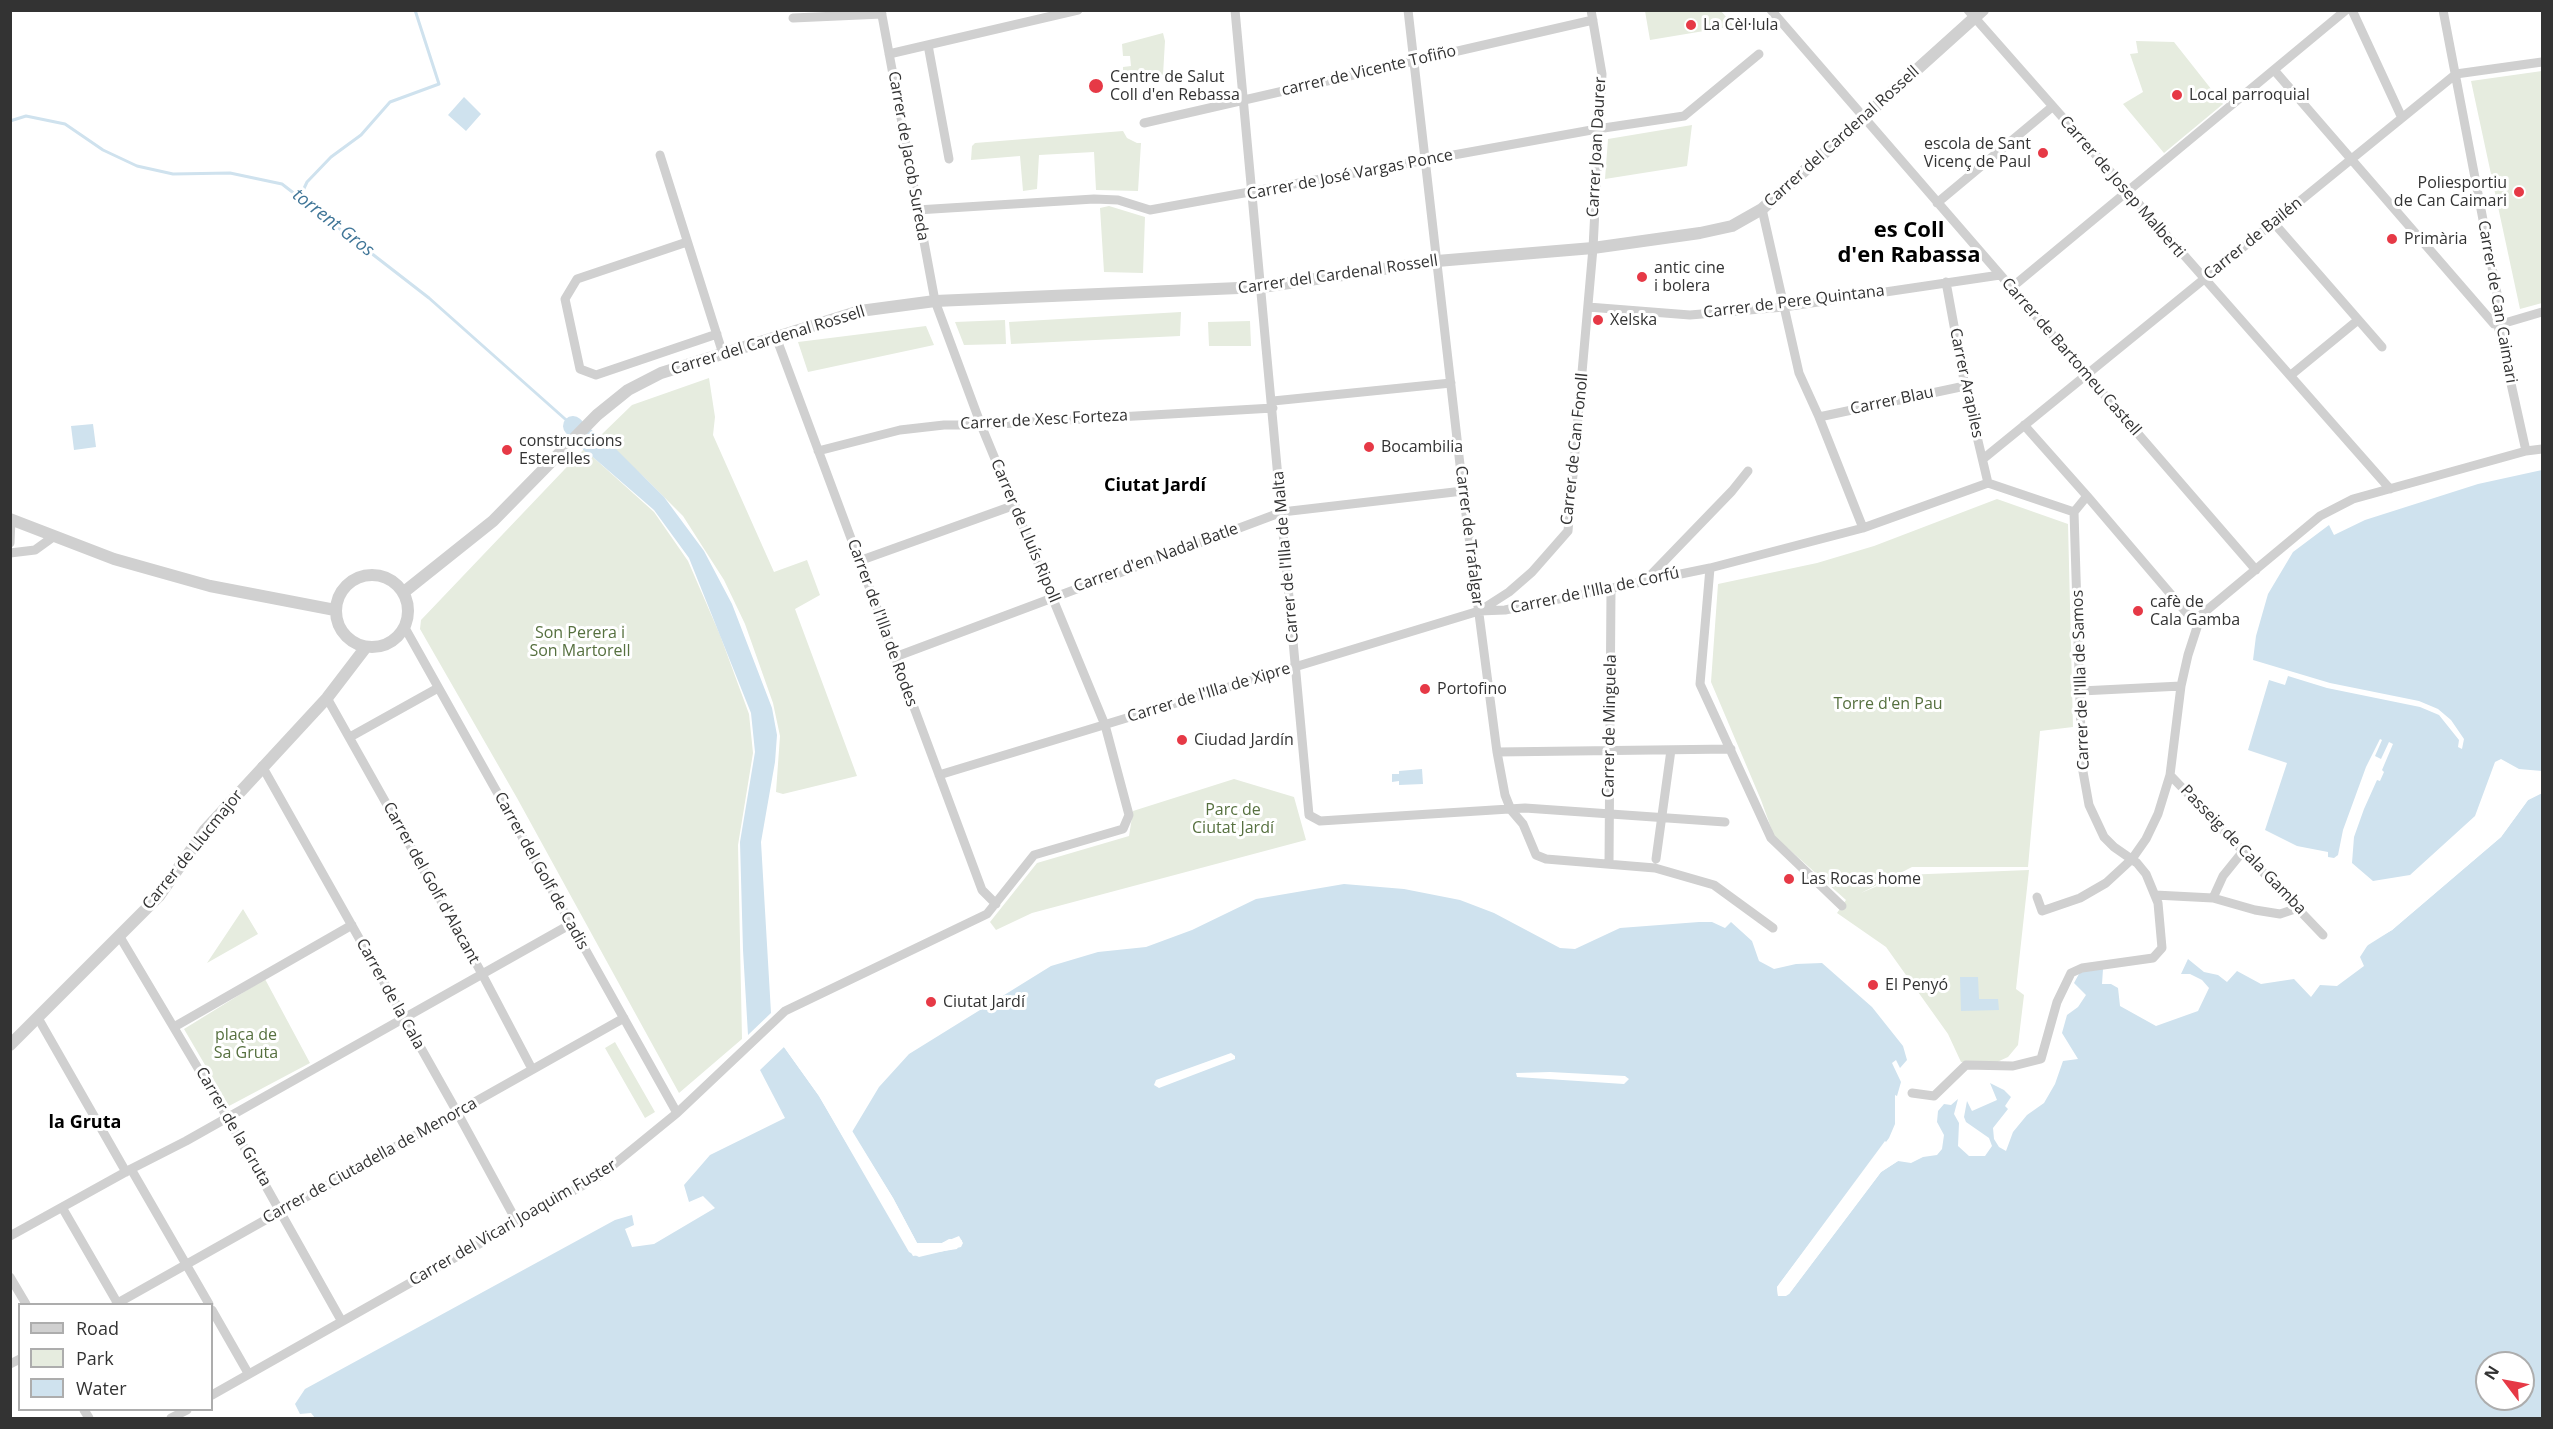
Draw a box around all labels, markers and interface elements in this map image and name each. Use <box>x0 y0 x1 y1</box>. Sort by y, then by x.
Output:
place label: La Cèl·lula <box>1703 15 1778 35</box>
marker: La Cèl·lula <box>1684 18 1698 32</box>
street label: carrer de Vicente Tofiño <box>1280 42 1458 100</box>
street label: Carrer del Cardenal Rossell <box>1761 62 1923 212</box>
place label: Centre de Salut Coll d'en Rebassa <box>1110 67 1240 105</box>
street label: Carrer de Jacob Sureda <box>884 70 932 242</box>
street label: Carrer Joan Daurer <box>1584 76 1610 218</box>
marker: Centre de Salut Coll d'en Rebassa <box>1087 77 1105 95</box>
place label: Local parroquial <box>2189 85 2310 105</box>
marker: Local parroquial <box>2170 88 2184 102</box>
street label: Carrer de Josep Malberti <box>2055 112 2189 262</box>
place label: escola de Sant Vicenç de Paul <box>1924 134 2031 172</box>
street label: Carrer de José Vargas Ponce <box>1245 146 1455 204</box>
marker: escola de Sant Vicenç de Paul <box>2036 146 2050 160</box>
place label: Poliesportiu de Can Caimari <box>2394 173 2507 211</box>
water label: torrent Gros <box>288 184 378 262</box>
marker: Poliesportiu de Can Caimari <box>2512 185 2526 199</box>
street label: Carrer de Bailén <box>2200 194 2306 284</box>
district label: es Coll d'en Rabassa <box>1837 218 1981 270</box>
street label: Carrer de Can Caimari <box>2473 219 2521 385</box>
place label: Primària <box>2404 229 2467 249</box>
marker: Primària <box>2385 232 2399 246</box>
street label: Carrer del Cardenal Rossell <box>1237 251 1439 299</box>
place label: antic cine i bolera <box>1654 258 1725 296</box>
marker: antic cine i bolera <box>1635 270 1649 284</box>
street label: Carrer de Bartomeu Castell <box>1997 274 2145 440</box>
street label: Carrer de Pere Quintana <box>1702 281 1886 323</box>
street label: Carrer del Cardenal Rossell <box>669 302 867 380</box>
place label: Xelska <box>1610 310 1657 330</box>
marker: Xelska <box>1591 313 1605 327</box>
street label: Carrer Arapiles <box>1945 326 1987 440</box>
street label: Carrer de Can Fonoll <box>1557 372 1593 526</box>
street label: Carrer Blau <box>1849 383 1935 419</box>
street label: Carrer de Xesc Forteza <box>960 406 1128 434</box>
place label: construccions Esterelles <box>519 431 622 469</box>
place label: Bocambilia <box>1381 437 1463 457</box>
marker: Bocambilia <box>1362 440 1376 454</box>
marker: construccions Esterelles <box>500 443 514 457</box>
street label: Carrer de Lluís Ripoll <box>986 456 1064 606</box>
street label: Carrer de Trafalgar <box>1451 465 1487 607</box>
street label: Carrer de l'Illa de Malta <box>1269 470 1303 644</box>
district label: Ciutat Jardí <box>1104 475 1206 497</box>
street label: Carrer d'en Nadal Batle <box>1071 519 1241 597</box>
street label: Carrer de l'Illa de Rodes <box>843 537 921 709</box>
street label: Carrer de l'Illa de Corfú <box>1509 564 1681 618</box>
street label: Carrer de l'Illa de Samos <box>2068 589 2094 771</box>
place label: cafè de Cala Gamba <box>2150 592 2240 630</box>
marker: cafè de Cala Gamba <box>2131 604 2145 618</box>
park label: Son Perera i Son Martorell <box>529 623 631 661</box>
street label: Carrer de Minguela <box>1599 654 1621 798</box>
street label: Carrer de l'Illa de Xipre <box>1125 659 1293 727</box>
place label: Portofino <box>1437 679 1507 699</box>
marker: Portofino <box>1418 682 1432 696</box>
park label: Torre d'en Pau <box>1833 694 1943 714</box>
place label: Ciudad Jardín <box>1194 730 1294 750</box>
marker: Ciudad Jardín <box>1175 733 1189 747</box>
street label: Passeig de Cala Gamba <box>2176 781 2310 919</box>
street label: Carrer de Llucmajor <box>139 786 247 914</box>
street label: Carrer del Golf de Cadis <box>490 789 592 953</box>
street label: Carrer del Golf d'Alacant <box>378 799 484 967</box>
park label: Parc de Ciutat Jardí <box>1192 800 1274 838</box>
place label: Las Rocas home <box>1801 869 1921 889</box>
marker: Las Rocas home <box>1782 872 1796 886</box>
street label: Carrer de la Cala <box>352 935 428 1053</box>
place label: El Penyó <box>1885 975 1948 995</box>
marker: El Penyó <box>1866 978 1880 992</box>
place label: Ciutat Jardí <box>943 992 1025 1012</box>
marker: Ciutat Jardí <box>924 995 938 1009</box>
park label: plaça de Sa Gruta <box>214 1025 278 1063</box>
street label: Carrer de la Gruta <box>191 1064 275 1190</box>
street label: Carrer de Ciutadella de Menorca <box>260 1094 480 1228</box>
district label: la Gruta <box>49 1112 121 1134</box>
street label: Carrer del Vicari Joaquim Fuster <box>406 1156 620 1290</box>
legend <box>18 1303 213 1411</box>
text: Road <box>76 1316 119 1340</box>
text: Park <box>76 1346 114 1370</box>
north arrow <box>2475 1351 2535 1411</box>
text: N <box>2479 1361 2504 1384</box>
text: Water <box>76 1376 127 1400</box>

